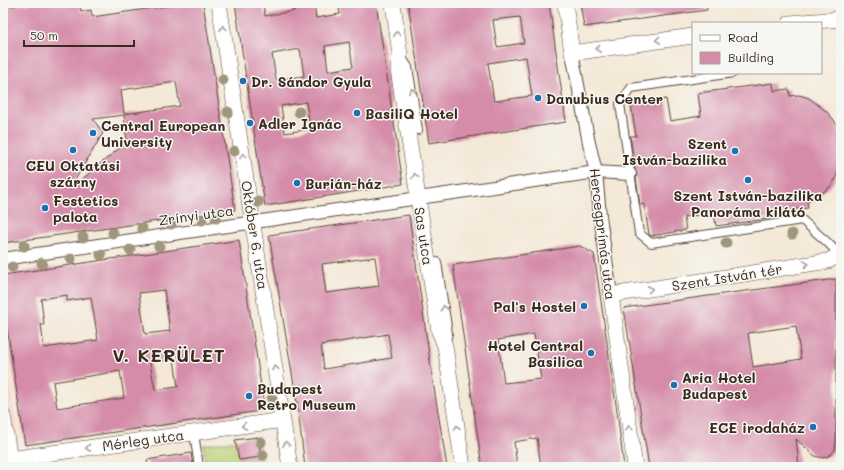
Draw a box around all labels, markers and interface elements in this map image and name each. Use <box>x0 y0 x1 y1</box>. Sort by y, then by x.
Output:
scale bar <box>24 22 134 48</box>
legend <box>692 22 822 74</box>
one-way arrow <box>219 25 228 31</box>
text: 50 m <box>30 27 58 43</box>
text: Road <box>728 29 758 45</box>
one-way arrow <box>394 31 402 37</box>
one-way arrow <box>655 36 661 45</box>
one-way arrow <box>595 44 601 53</box>
text: Building <box>728 49 774 65</box>
place label: Dr. Sándor Gyula <box>251 72 372 91</box>
marker: Dr. Sándor Gyula <box>238 76 248 86</box>
one-way arrow <box>408 88 417 95</box>
place label: Danubius Center <box>546 89 663 108</box>
marker: Danubius Center <box>533 93 543 103</box>
place label: BasiliQ Hotel <box>365 104 458 123</box>
marker: BasiliQ Hotel <box>352 108 362 118</box>
place label: Adler Ignác <box>258 114 342 133</box>
place label: Central European University <box>101 116 225 151</box>
marker: Adler Ignác <box>245 118 255 128</box>
marker: Central European University <box>88 128 98 138</box>
place label: Szent István-bazilika <box>622 134 727 169</box>
marker: CEU Oktatási szárny <box>68 145 78 155</box>
marker: Szent István-bazilika <box>730 146 740 156</box>
one-way arrow <box>239 153 248 159</box>
place label: CEU Oktatási szárny <box>26 156 120 191</box>
street label: Hercegprímás utca <box>585 167 621 301</box>
one-way arrow <box>411 173 420 180</box>
place label: Burián-ház <box>305 174 382 193</box>
marker: Szent István-bazilika Panoráma kilátó <box>743 175 753 185</box>
marker: Burián-ház <box>292 178 302 188</box>
street label: Október 6. utca <box>237 179 273 291</box>
place label: Szent István-bazilika Panoráma kilátó <box>673 186 823 221</box>
place label: Festetics palota <box>53 191 118 226</box>
street label: Zrínyi utca <box>157 200 235 230</box>
marker: Festetics palota <box>40 203 50 213</box>
street label: Sas utca <box>410 206 438 266</box>
street label: Szent István tér <box>670 259 784 295</box>
one-way arrow <box>802 260 809 269</box>
one-way arrow <box>646 285 653 294</box>
place label: Pal's Hostel <box>493 297 576 316</box>
marker: Pal's Hostel <box>579 301 589 311</box>
one-way arrow <box>440 305 449 311</box>
place label: Hotel Central Basilica <box>487 336 583 371</box>
district label: V. KERÜLET <box>112 343 226 367</box>
marker: Hotel Central Basilica <box>586 348 596 358</box>
one-way arrow <box>271 365 280 371</box>
place label: Aria Hotel Budapest <box>682 368 756 403</box>
place label: Budapest Retro Museum <box>257 379 356 414</box>
marker: Aria Hotel Budapest <box>669 380 679 390</box>
marker: Budapest Retro Museum <box>244 391 254 401</box>
place label: ECE irodaház <box>709 418 805 437</box>
one-way arrow <box>241 421 247 430</box>
marker: ECE irodaház <box>808 422 818 432</box>
street label: Mérleg utca <box>101 425 185 455</box>
one-way arrow <box>454 425 462 432</box>
one-way arrow <box>625 425 634 431</box>
one-way arrow <box>282 441 291 447</box>
one-way arrow <box>85 443 91 452</box>

